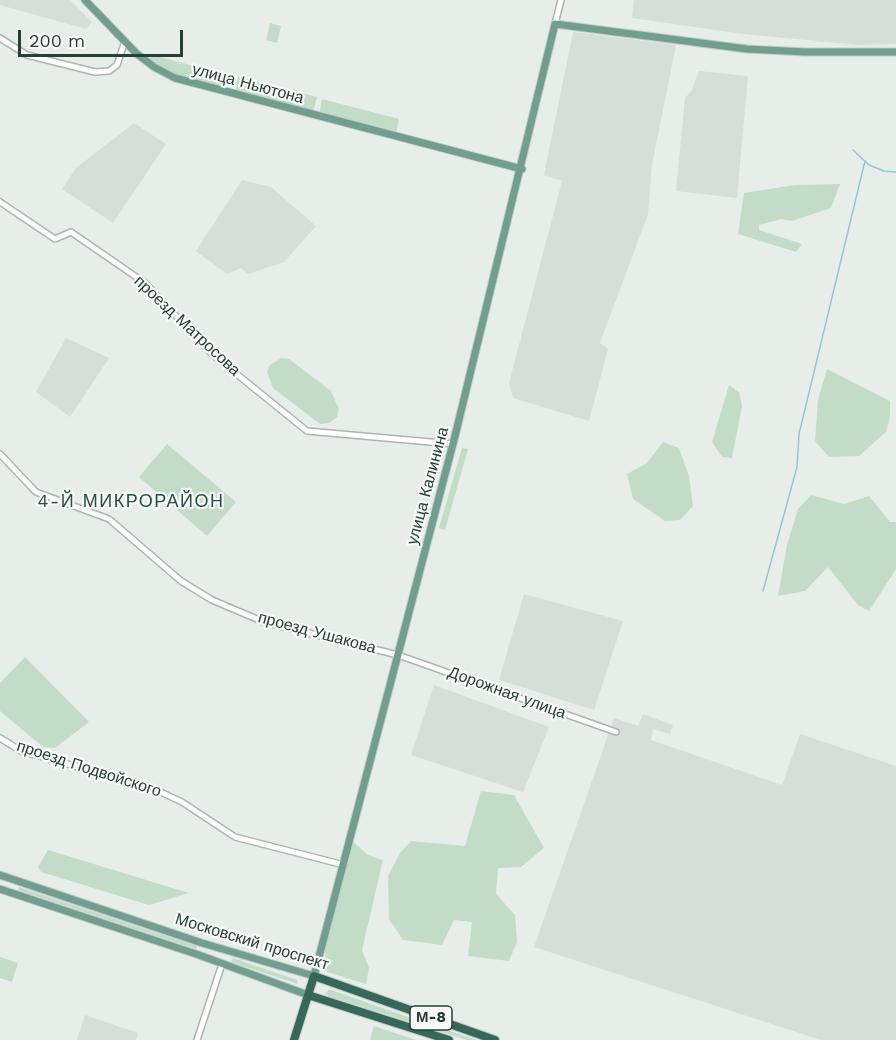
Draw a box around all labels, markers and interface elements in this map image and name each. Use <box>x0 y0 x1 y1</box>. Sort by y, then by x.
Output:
scale bar <box>21 18 186 56</box>
text: 200 m <box>29 30 85 51</box>
street label: улица Ньютона <box>190 60 306 108</box>
street label: проезд Матросова <box>130 272 244 380</box>
street label: улица Калинина <box>403 425 453 547</box>
district label: 4-Й МИКРОРАЙОН <box>37 491 225 513</box>
street label: проезд Ушакова <box>256 608 378 658</box>
street label: Дорожная улица <box>445 663 569 723</box>
street label: проезд Подвойского <box>14 737 164 801</box>
street label: Московский проспект <box>173 909 331 975</box>
road number: М-8 <box>410 1006 452 1030</box>

